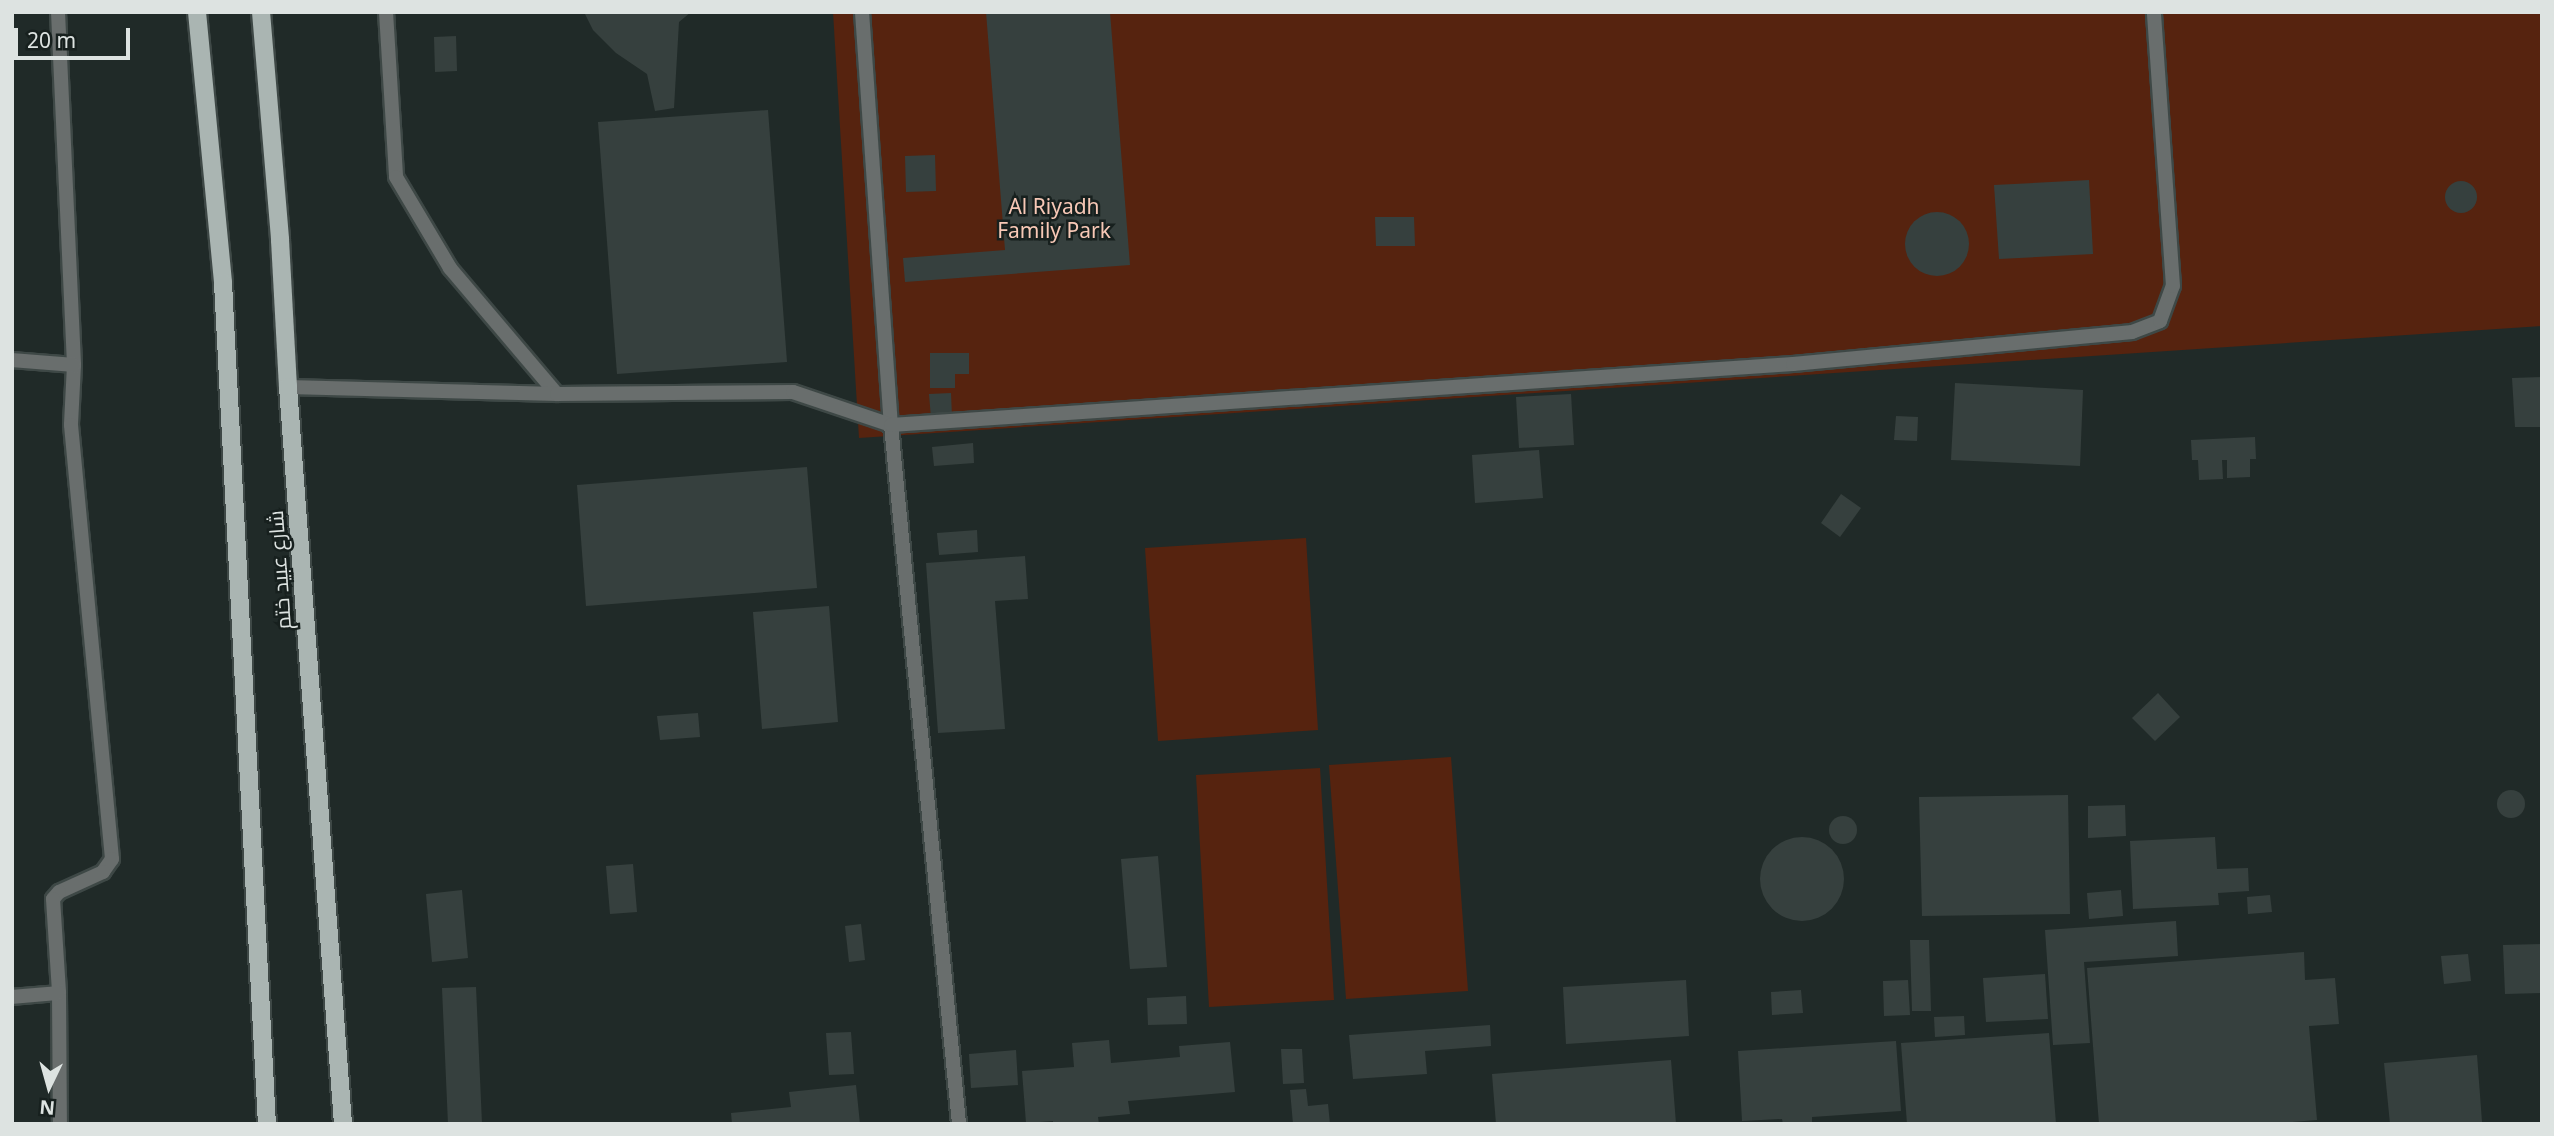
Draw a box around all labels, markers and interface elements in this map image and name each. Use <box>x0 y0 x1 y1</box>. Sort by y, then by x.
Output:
scale bar <box>18 14 133 58</box>
text: 20 m <box>27 26 76 54</box>
park label: Al Riyadh Family Park <box>997 193 1111 243</box>
street label: شارع عبيد ختم <box>262 510 296 630</box>
north arrow <box>14 1052 84 1122</box>
text: N <box>38 1094 56 1122</box>

